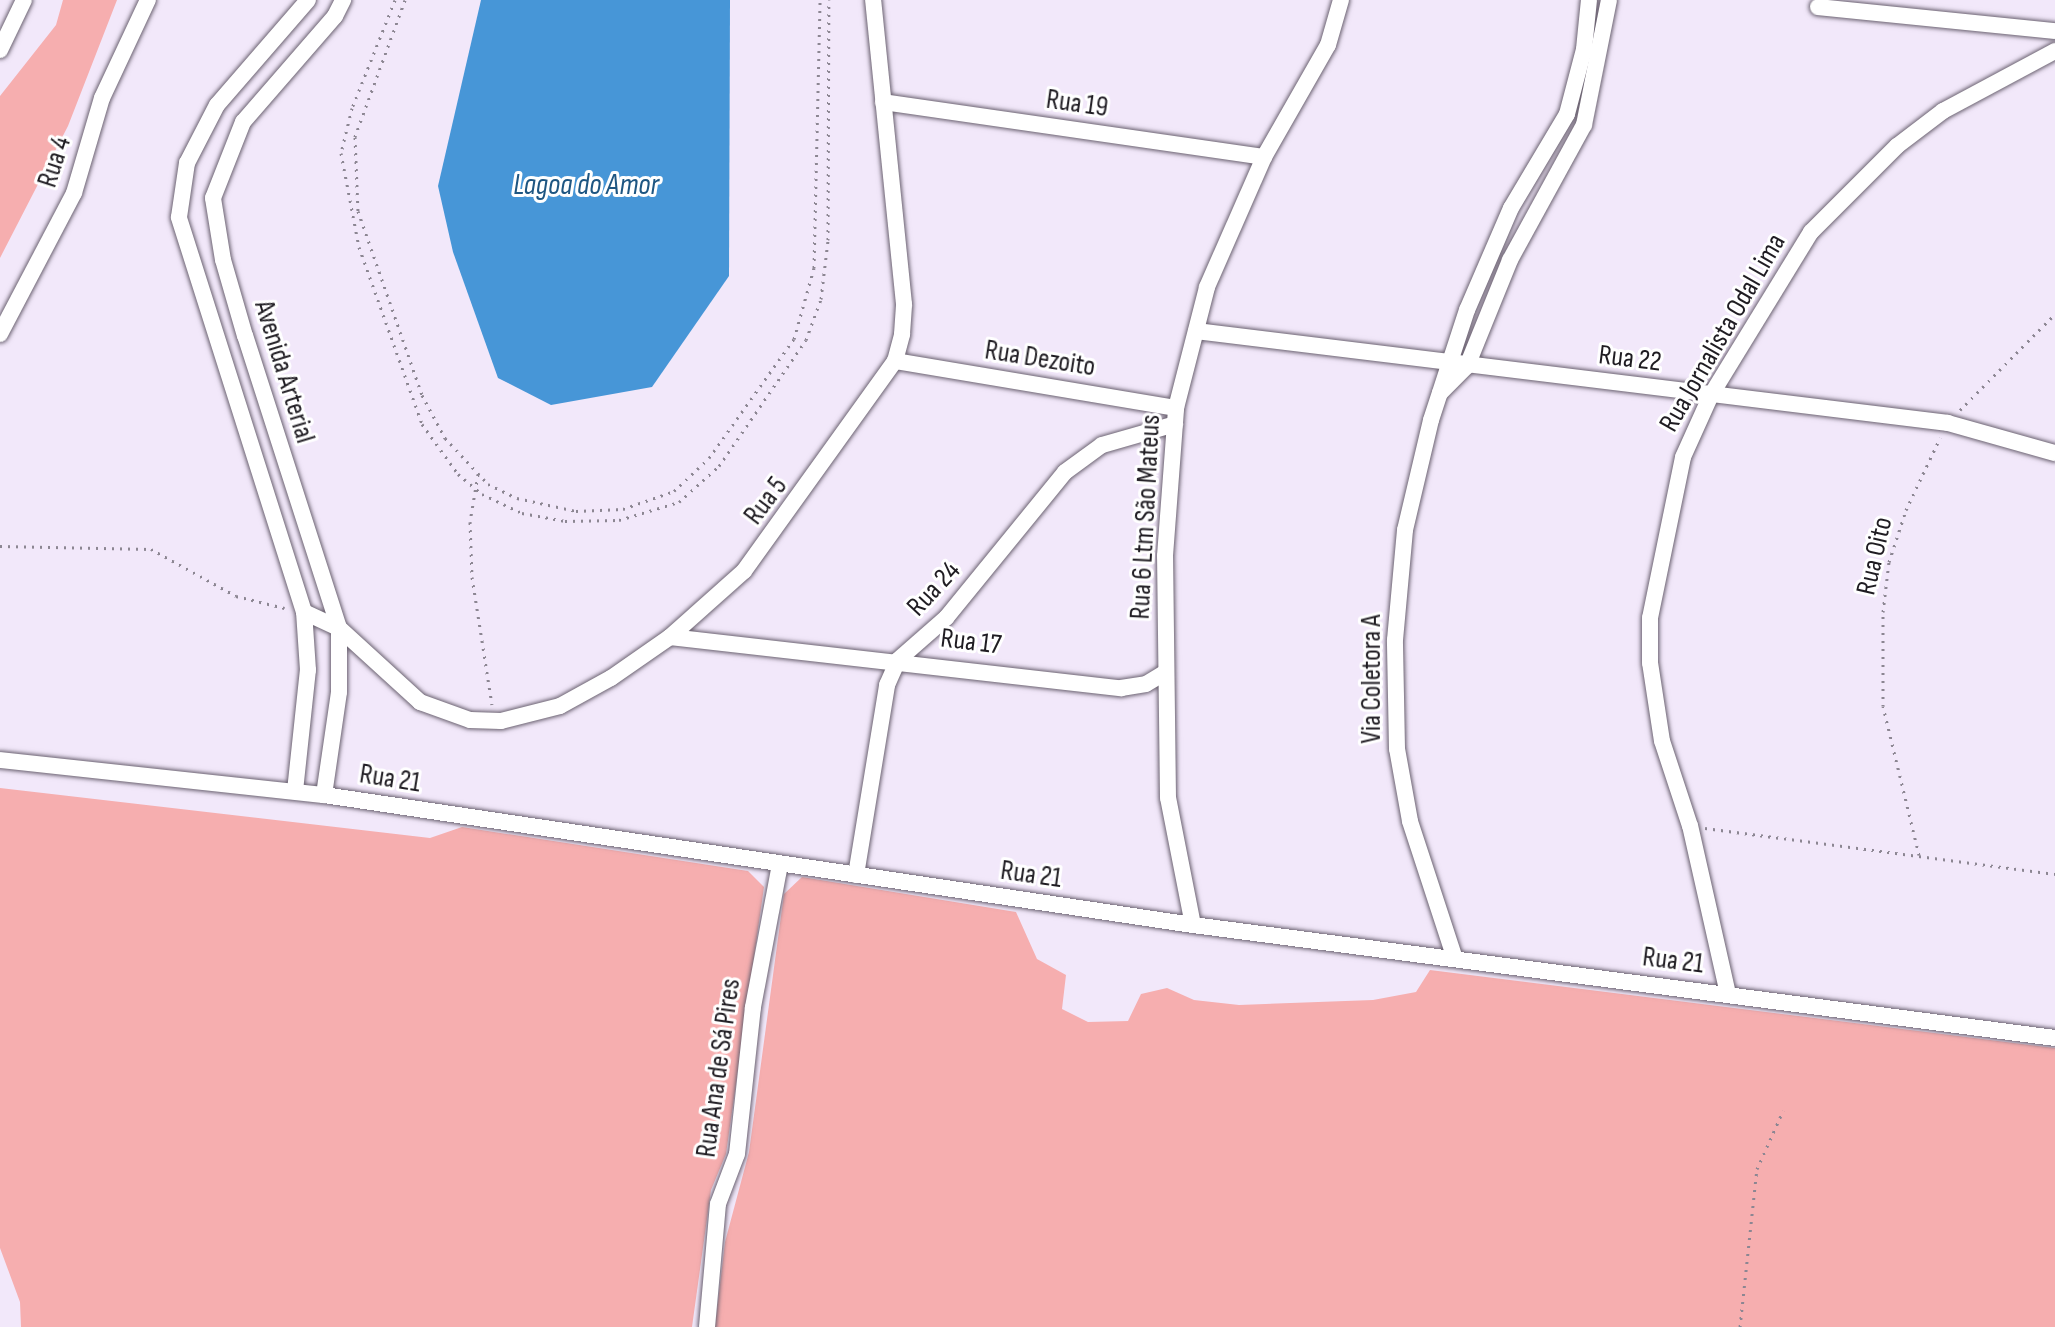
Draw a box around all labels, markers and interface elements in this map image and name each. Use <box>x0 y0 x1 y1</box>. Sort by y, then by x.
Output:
street label: Rua 19 <box>1044 83 1110 125</box>
street label: Rua 4 <box>31 132 79 192</box>
water label: Lagoa do Amor <box>513 167 659 203</box>
street label: Rua Jornalista Odal Lima <box>1653 228 1793 438</box>
street label: Avenida Arterial <box>246 297 322 447</box>
street label: Rua Dezoito <box>982 334 1098 384</box>
street label: Rua 22 <box>1597 338 1663 380</box>
street label: Rua 6 Ltm São Mateus <box>1124 414 1168 620</box>
street label: Rua 5 <box>737 470 795 532</box>
street label: Rua Oito <box>1850 514 1900 598</box>
street label: Rua 24 <box>900 555 968 623</box>
street label: Via Coletora A <box>1355 614 1389 744</box>
street label: Rua 17 <box>939 622 1003 662</box>
street label: Rua 21 <box>357 758 423 800</box>
street label: Rua 21 <box>998 854 1064 896</box>
street label: Rua 21 <box>1641 941 1705 981</box>
street label: Rua Ana de Sá Pires <box>690 976 748 1160</box>

